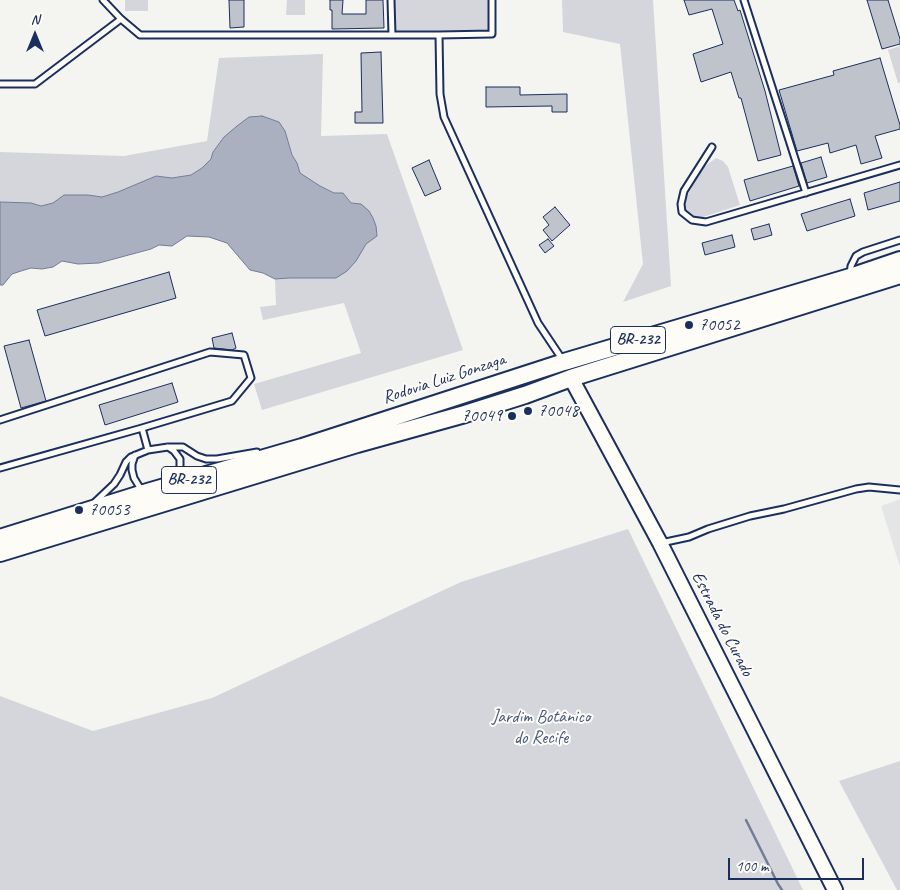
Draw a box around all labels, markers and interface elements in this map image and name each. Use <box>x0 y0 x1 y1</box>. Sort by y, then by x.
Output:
north arrow <box>10 10 60 60</box>
text: N <box>31 11 39 28</box>
place label: 70052 <box>699 314 739 336</box>
marker: 70052 <box>683 319 695 331</box>
road number: BR-232 <box>610 326 666 354</box>
street label: Rodovia Luiz Gonzaga <box>380 349 508 409</box>
place label: 70048 <box>538 400 578 422</box>
place label: 70049 <box>462 405 502 427</box>
marker: 70048 <box>522 405 534 417</box>
marker: 70049 <box>506 410 518 422</box>
road number: BR-232 <box>162 466 216 494</box>
place label: 70053 <box>89 499 129 521</box>
marker: 70053 <box>73 504 85 516</box>
street label: Estrada do Curado <box>686 568 758 680</box>
park label: Jardim Botânico do Recife <box>492 706 590 749</box>
scale bar <box>730 848 866 880</box>
text: 100 m <box>736 857 768 876</box>

